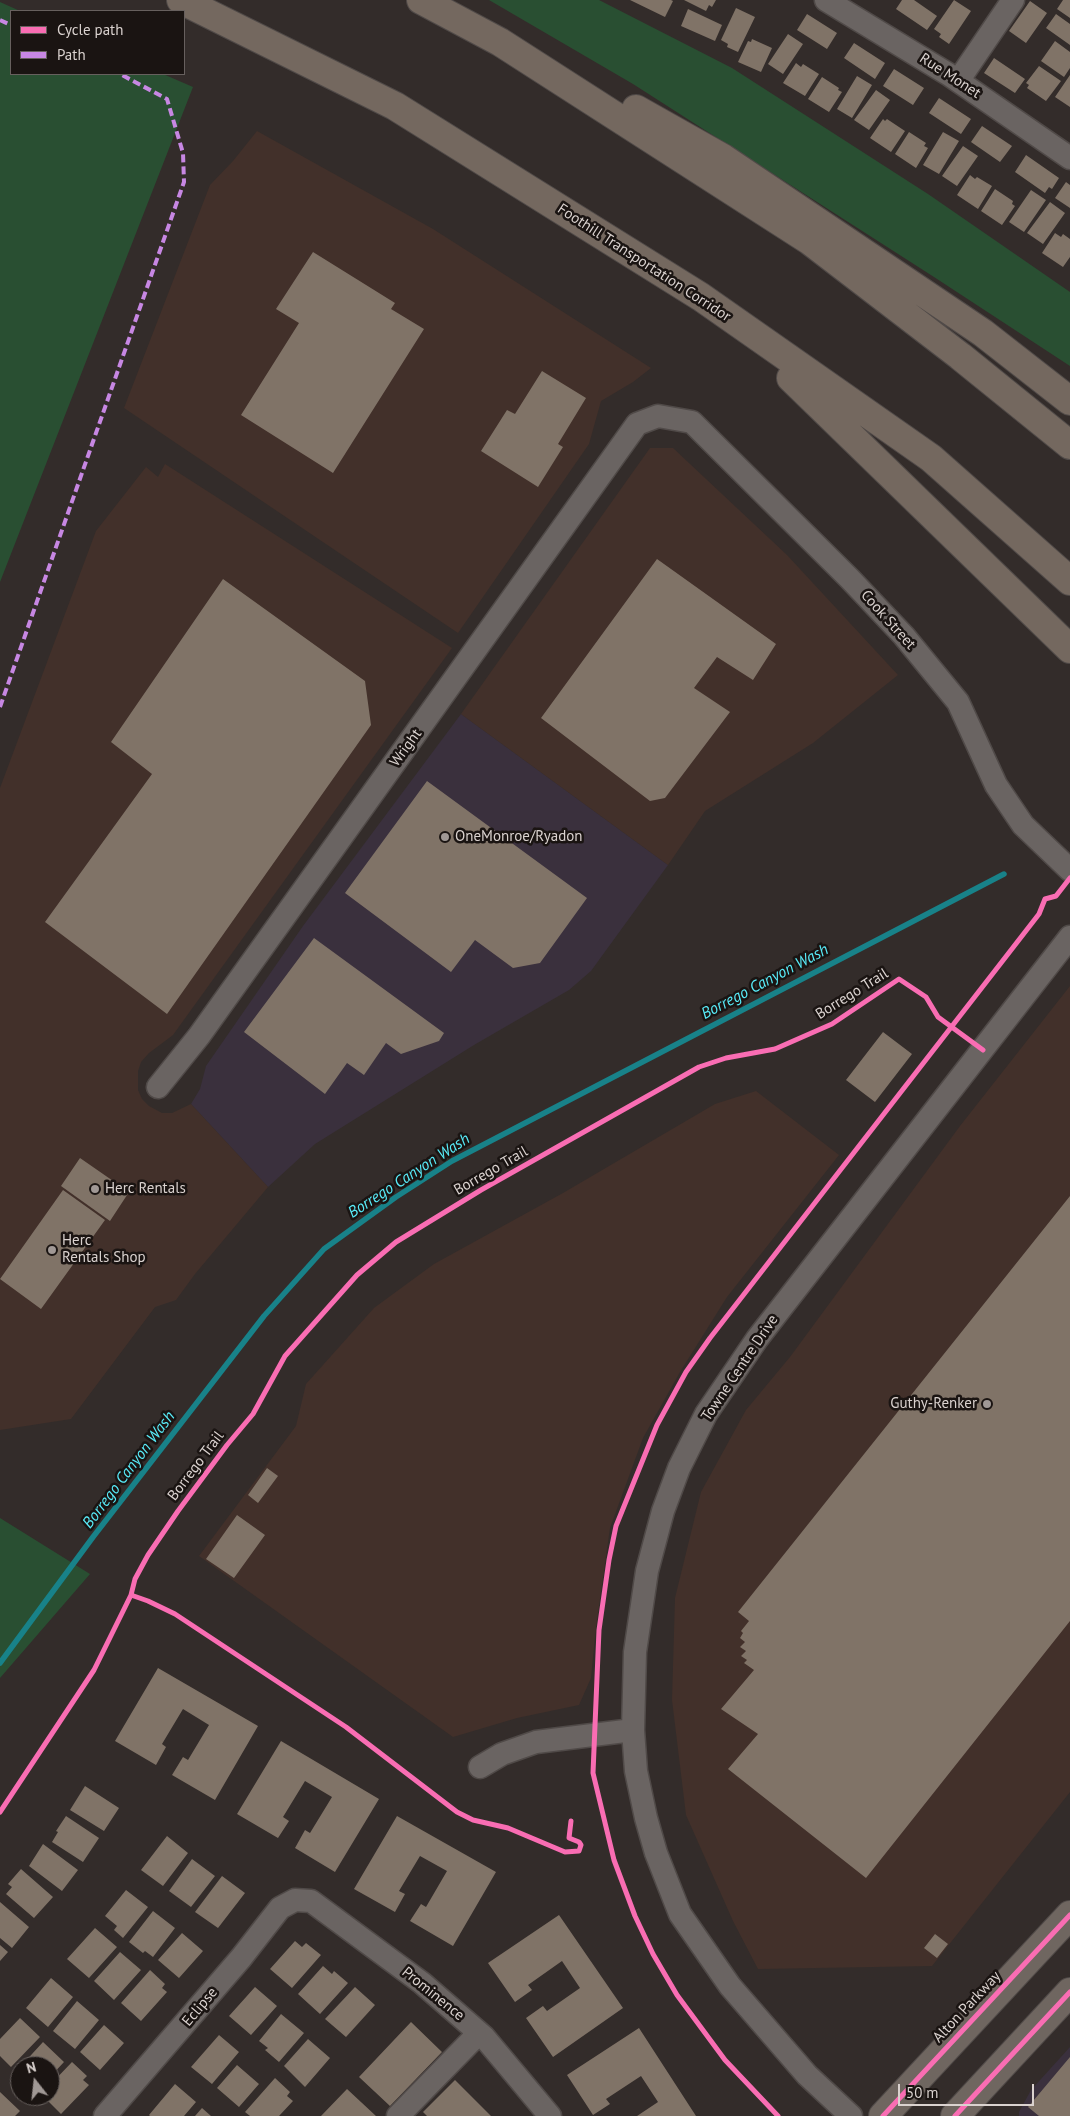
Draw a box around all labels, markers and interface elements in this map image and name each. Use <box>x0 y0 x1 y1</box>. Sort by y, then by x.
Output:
legend <box>10 10 185 75</box>
text: Cycle path <box>57 20 123 39</box>
text: Path <box>57 45 86 64</box>
street label: Rue Monet <box>916 50 984 102</box>
street label: Foothill Transportation Corridor <box>554 200 734 326</box>
street label: Cook Street <box>857 587 919 653</box>
street label: Wright <box>386 726 426 770</box>
place label: OneMonroe/Ryadon <box>455 828 582 846</box>
marker: OneMonroe/Ryadon <box>439 831 451 843</box>
water label: Borrego Canyon Wash <box>698 940 832 1024</box>
street label: Borrego Trail <box>812 965 892 1023</box>
water label: Borrego Canyon Wash <box>344 1129 474 1223</box>
street label: Borrego Trail <box>451 1143 531 1199</box>
place label: Herc Rentals <box>105 1180 186 1198</box>
marker: Herc Rentals <box>89 1183 101 1195</box>
place label: Herc Rentals Shop <box>62 1232 146 1267</box>
marker: Herc Rentals Shop <box>46 1244 58 1256</box>
street label: Towne Centre Drive <box>698 1311 782 1425</box>
place label: Guthy-Renker <box>890 1395 977 1413</box>
marker: Guthy-Renker <box>981 1398 993 1410</box>
water label: Borrego Canyon Wash <box>79 1408 179 1532</box>
street label: Borrego Trail <box>164 1428 228 1504</box>
street label: Prominence <box>398 1963 468 2025</box>
street label: Alton Parkway <box>929 1967 1005 2047</box>
street label: Eclipse <box>179 1984 221 2030</box>
north arrow <box>10 2056 60 2106</box>
text: N <box>24 2058 38 2077</box>
scale bar <box>900 2074 1036 2106</box>
text: 50 m <box>906 2083 939 2102</box>

